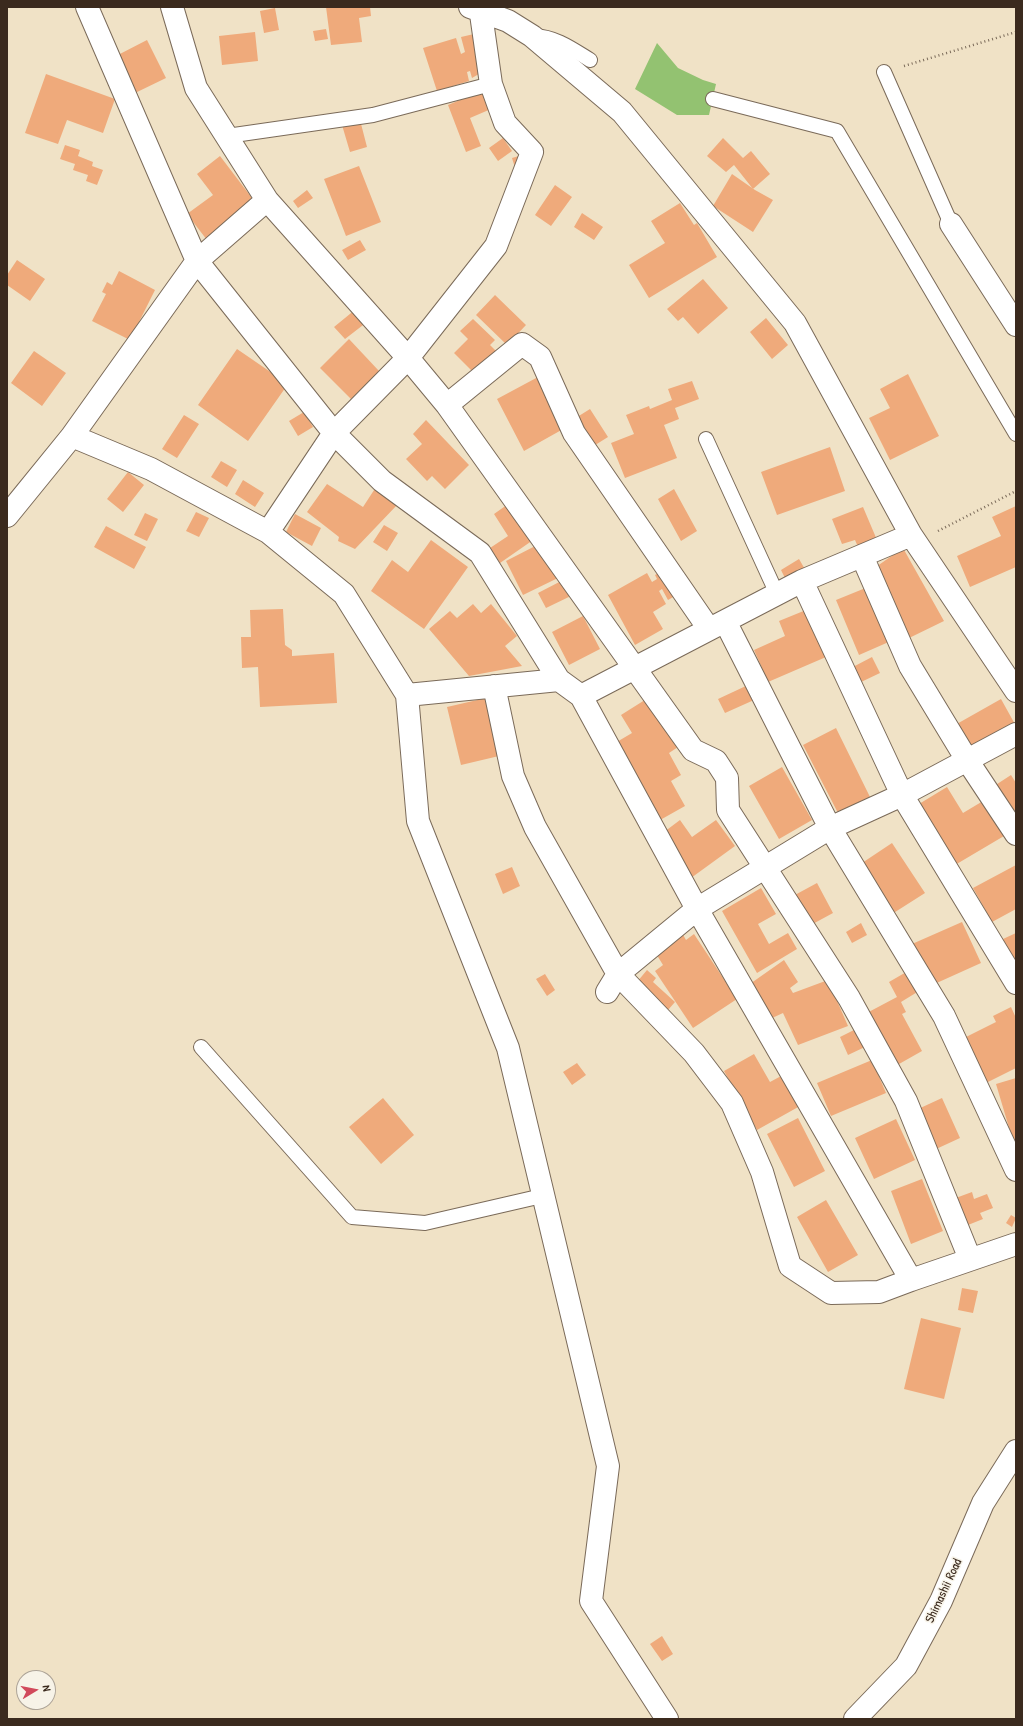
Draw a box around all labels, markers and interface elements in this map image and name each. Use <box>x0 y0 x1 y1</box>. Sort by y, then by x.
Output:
street label: Shimashii Road <box>922 1556 966 1626</box>
north arrow <box>16 1670 56 1710</box>
text: N <box>39 1684 54 1692</box>

